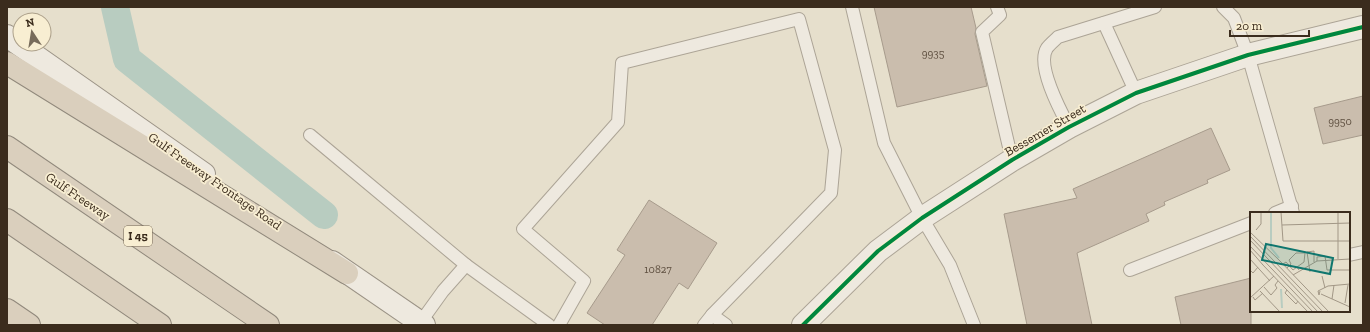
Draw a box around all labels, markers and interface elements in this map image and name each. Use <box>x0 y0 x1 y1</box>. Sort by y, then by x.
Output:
north arrow <box>12 12 52 52</box>
scale bar <box>1230 12 1309 38</box>
text: N <box>25 15 36 30</box>
text: 20 m <box>1236 19 1263 33</box>
house number: 9935 <box>922 47 945 60</box>
street label: Bessemer Street <box>1002 101 1088 159</box>
house number: 9950 <box>1328 115 1352 128</box>
street label: Gulf Freeway Frontage Road <box>146 129 284 233</box>
street label: Gulf Freeway <box>43 169 113 223</box>
inset map <box>1250 212 1350 312</box>
road number: I 45 <box>124 226 152 246</box>
house number: 10827 <box>644 263 672 276</box>

